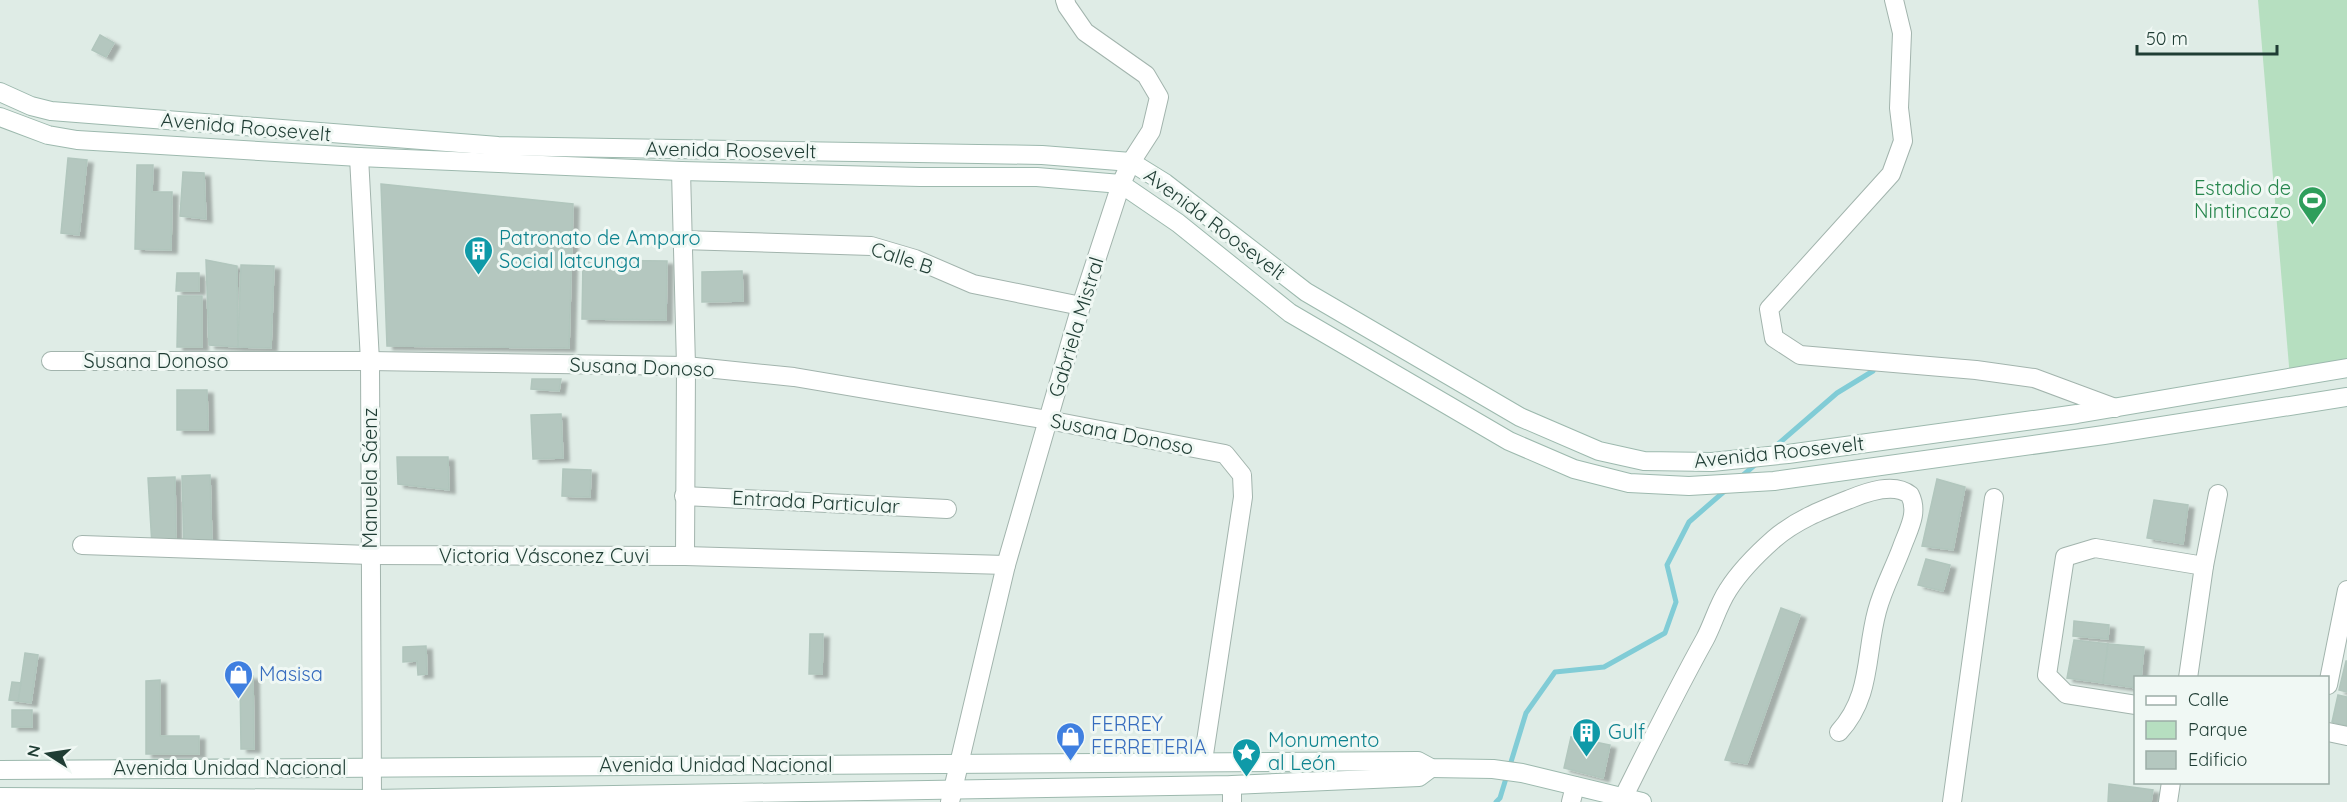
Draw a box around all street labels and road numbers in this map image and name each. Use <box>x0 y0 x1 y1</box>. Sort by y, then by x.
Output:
street label: Avenida Roosevelt <box>160 107 332 146</box>
street label: Avenida Roosevelt <box>645 136 817 163</box>
street label: Avenida Roosevelt <box>1140 162 1291 285</box>
street label: Calle B <box>868 236 936 279</box>
street label: Gabriela Mistral <box>1042 254 1109 400</box>
street label: Susana Donoso <box>83 348 229 373</box>
street label: Susana Donoso <box>569 351 715 382</box>
street label: Susana Donoso <box>1048 407 1196 460</box>
street label: Manuela Sáenz <box>357 408 382 548</box>
street label: Avenida Roosevelt <box>1693 430 1865 473</box>
street label: Entrada Particular <box>732 485 901 518</box>
street label: Victoria Vásconez Cuvi <box>439 543 649 568</box>
street label: Avenida Unidad Nacional <box>599 752 833 777</box>
street label: Avenida Unidad Nacional <box>113 755 347 780</box>

